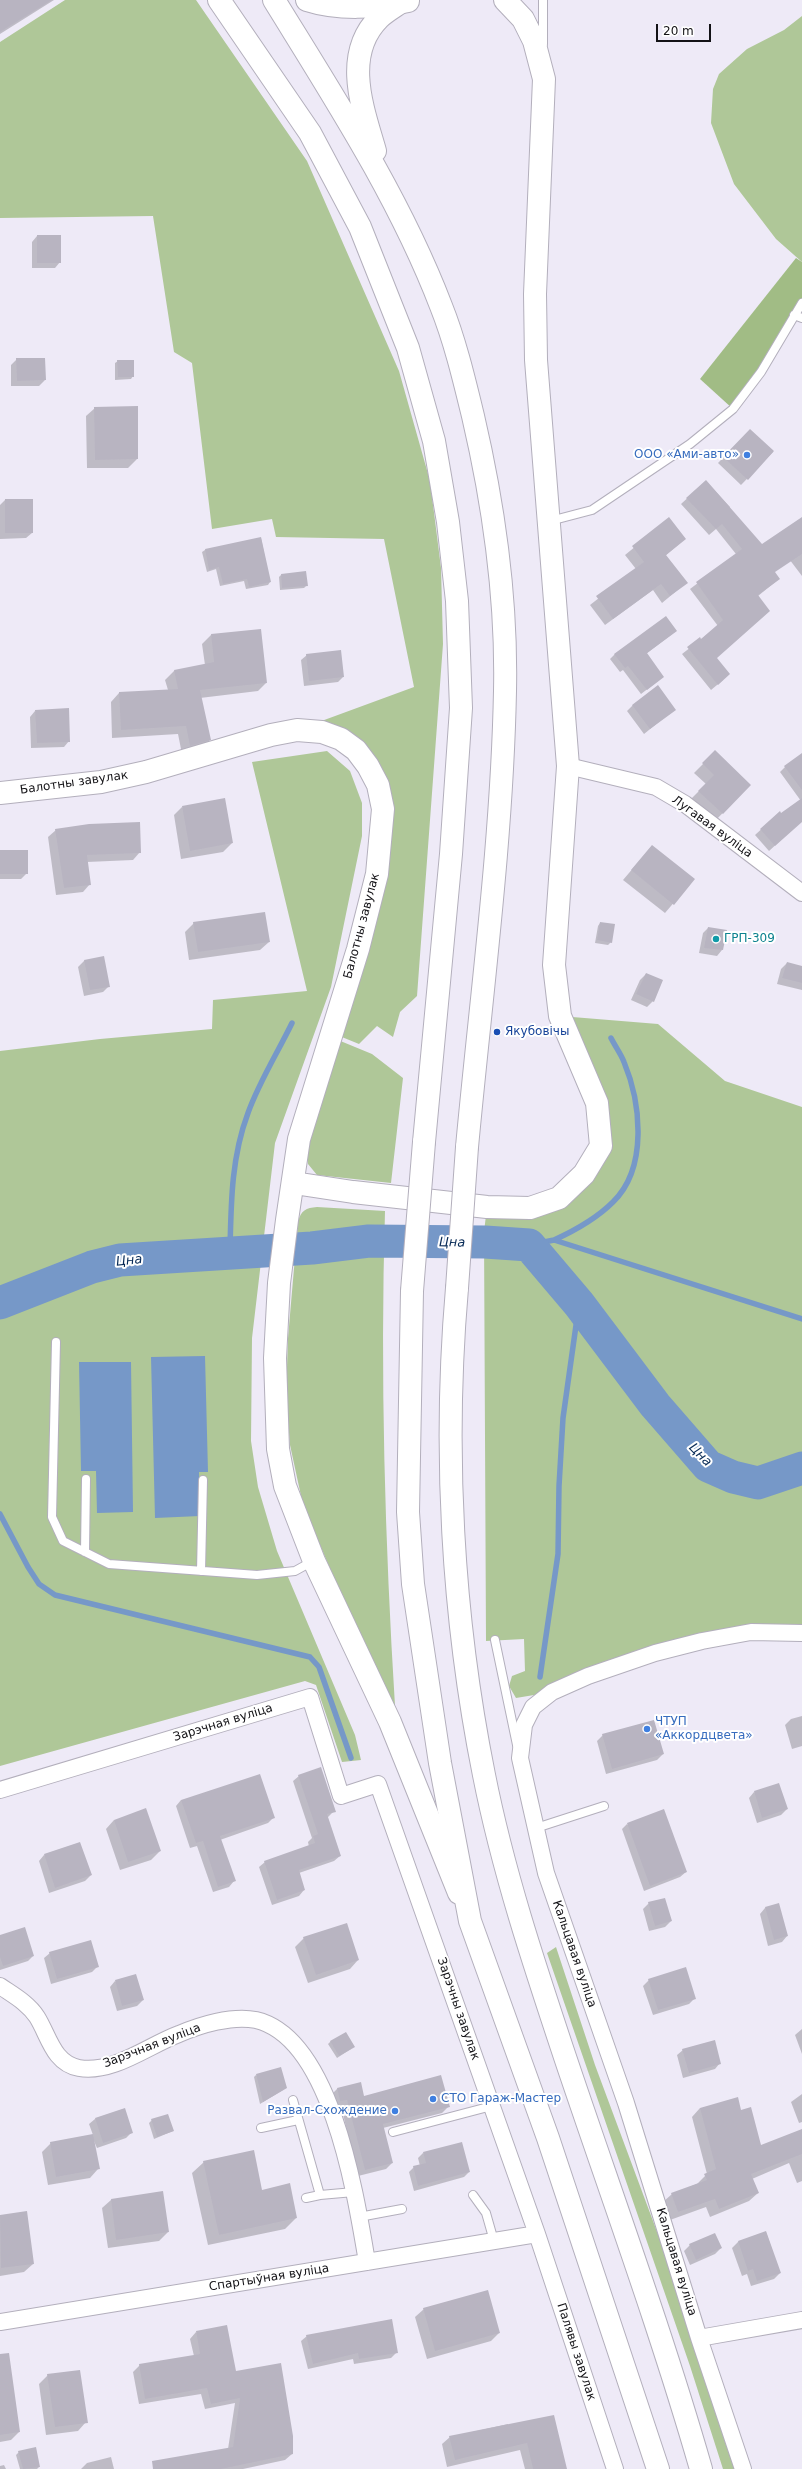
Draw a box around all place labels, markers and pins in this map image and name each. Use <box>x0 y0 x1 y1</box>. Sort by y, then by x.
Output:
place label: ООО «Ами-авто» <box>634 448 739 462</box>
marker: ООО «Ами-авто» <box>742 450 752 460</box>
place label: ГРП-309 <box>724 932 775 946</box>
marker: ГРП-309 <box>711 934 721 944</box>
place label: Якубовічы <box>505 1025 569 1039</box>
marker: Якубовічы <box>492 1027 502 1037</box>
place label: ЧТУП «Аккордцвета» <box>655 1715 753 1743</box>
marker: ЧТУП «Аккордцвета» <box>642 1724 652 1734</box>
place label: СТО Гараж-Мастер <box>441 2092 561 2106</box>
marker: СТО Гараж-Мастер <box>428 2094 438 2104</box>
place label: Развал-Схождение <box>267 2104 387 2118</box>
marker: Развал-Схождение <box>390 2106 400 2116</box>

